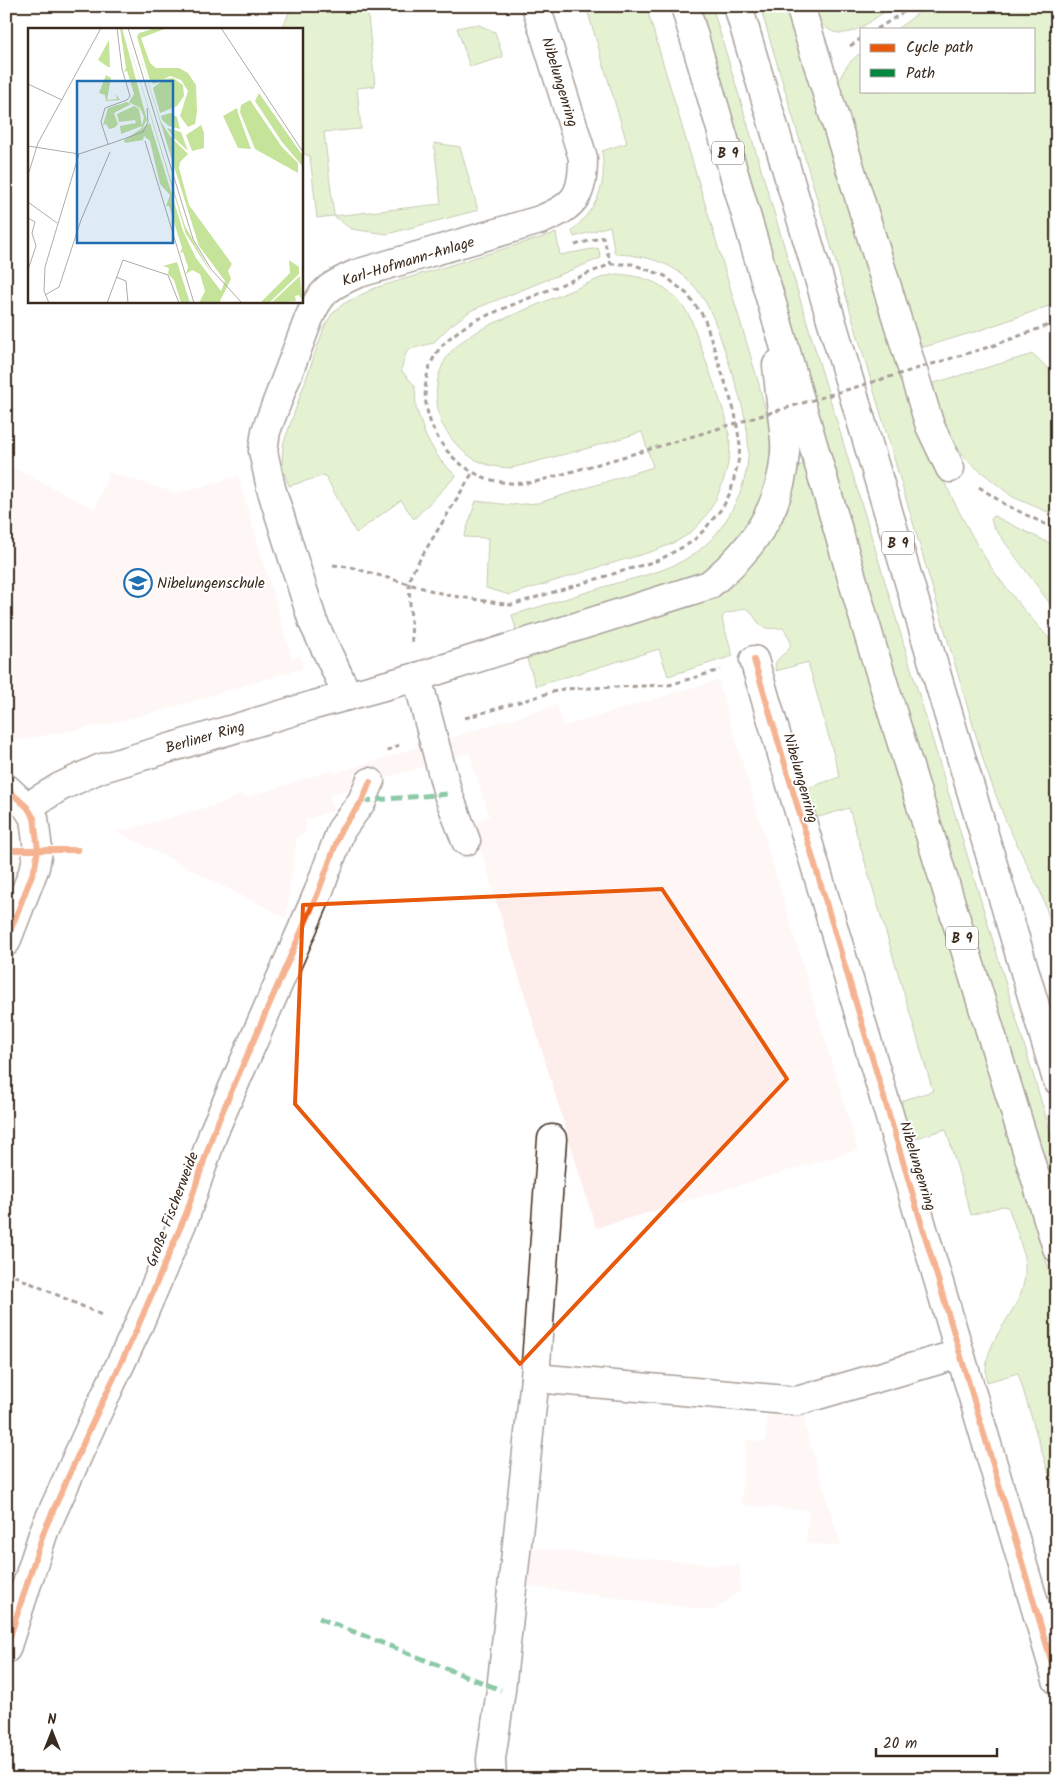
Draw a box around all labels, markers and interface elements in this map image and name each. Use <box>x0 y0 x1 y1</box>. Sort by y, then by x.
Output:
inset map <box>28 28 302 302</box>
legend <box>860 28 1036 92</box>
street label: Nibelungenring <box>534 34 584 130</box>
text: Cycle path <box>906 36 973 60</box>
text: Path <box>906 62 935 86</box>
road number: B 9 <box>712 142 744 164</box>
street label: Karl-Hofmann-Anlage <box>339 230 478 294</box>
road number: B 9 <box>882 532 914 554</box>
school or university icon: Nibelungenschule <box>123 568 153 598</box>
place label: Nibelungenschule <box>157 572 265 596</box>
street label: Berliner Ring <box>163 715 248 761</box>
street label: Nibelungenring <box>776 730 824 826</box>
road number: B 9 <box>946 926 978 950</box>
street label: Nibelungenring <box>892 1118 942 1214</box>
street label: Große Fischerweide <box>140 1148 206 1270</box>
north arrow <box>28 1708 78 1758</box>
text: N <box>48 1709 57 1731</box>
scale bar <box>876 1725 997 1757</box>
text: 20 m <box>883 1732 917 1756</box>

